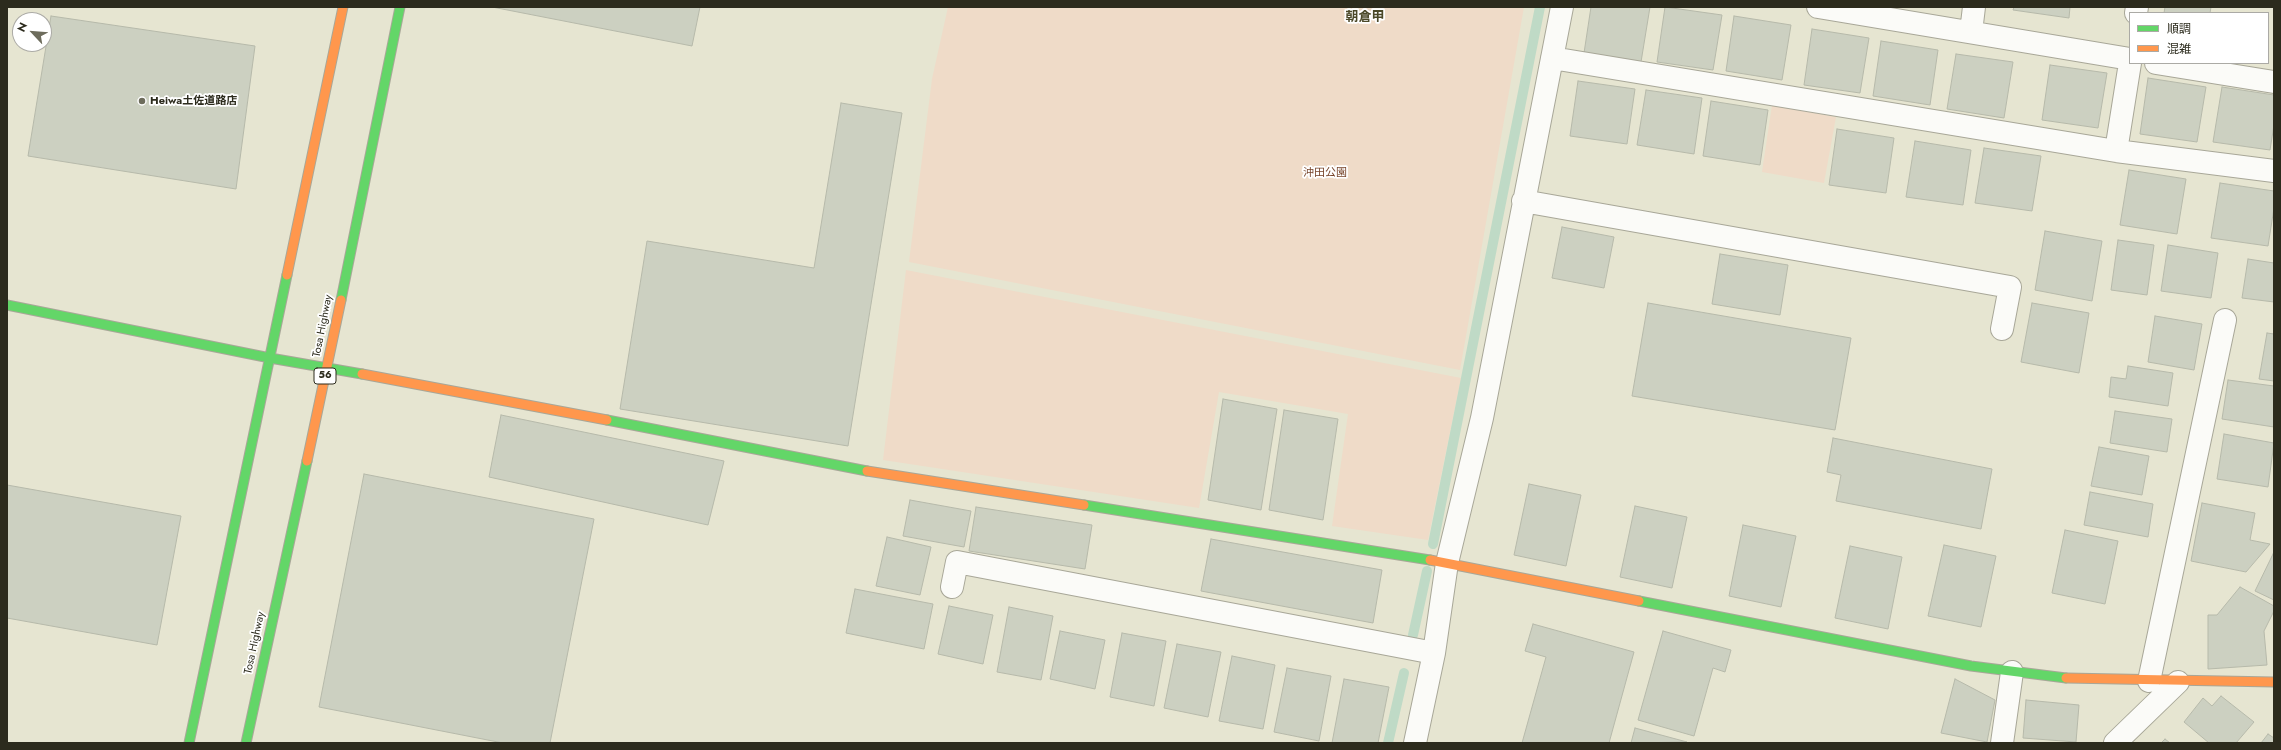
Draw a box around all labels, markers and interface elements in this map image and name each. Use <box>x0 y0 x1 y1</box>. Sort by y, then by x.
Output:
district label: 朝倉甲 <box>1346 10 1384 26</box>
north arrow <box>12 12 52 52</box>
legend <box>2129 12 2269 64</box>
text: N <box>13 20 31 35</box>
text: 順調 <box>2167 20 2191 38</box>
text: 混雑 <box>2167 40 2191 58</box>
place label: Heiwa土佐道路店 <box>150 94 237 108</box>
marker: Heiwa土佐道路店 <box>137 96 147 106</box>
park label: 沖田公園 <box>1303 166 1347 180</box>
street label: Tosa Highway <box>310 294 336 358</box>
road number: 56 <box>314 368 336 384</box>
street label: Tosa Highway <box>242 611 268 675</box>

